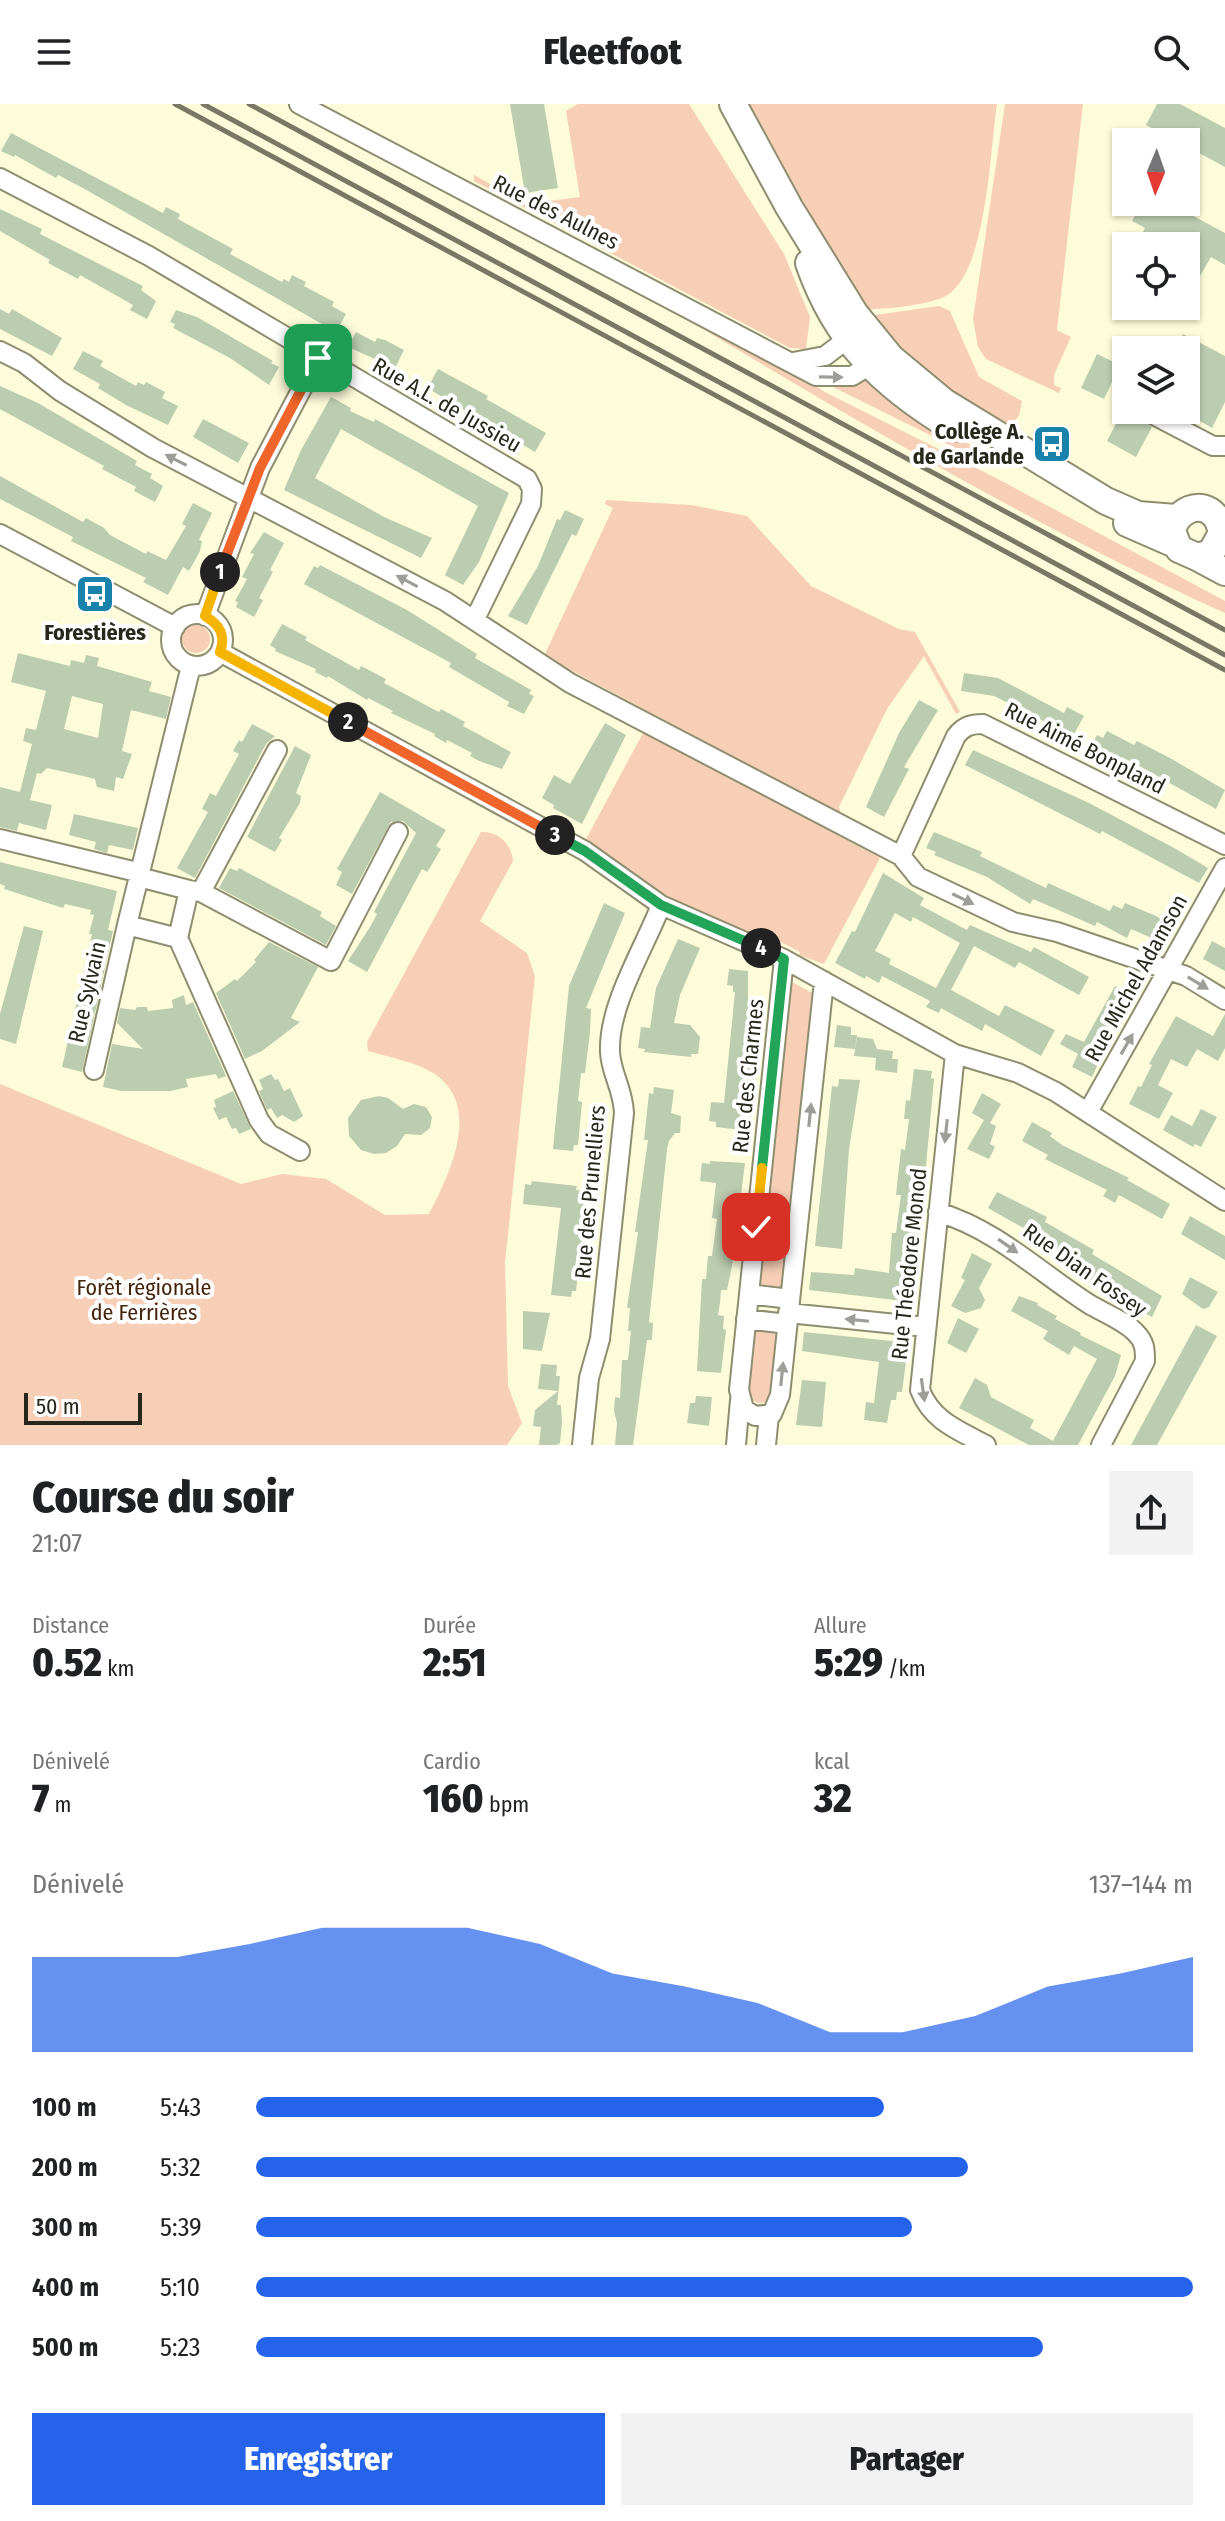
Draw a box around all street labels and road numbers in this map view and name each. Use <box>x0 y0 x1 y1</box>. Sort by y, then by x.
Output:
street label: Rue des Aulnes <box>489 169 623 255</box>
street label: Rue A.L. de Jussieu <box>368 351 526 459</box>
street label: Rue Aimé Bonpland <box>1000 696 1170 800</box>
street label: Rue Michel Adamson <box>1079 890 1193 1066</box>
street label: Rue Sylvain <box>62 939 112 1045</box>
street label: Rue des Charmes <box>726 998 770 1154</box>
street label: Rue des Prunelliers <box>569 1104 611 1280</box>
street label: Rue Théodore Monod <box>886 1167 932 1361</box>
street label: Rue Dian Fossey <box>1018 1217 1152 1323</box>

